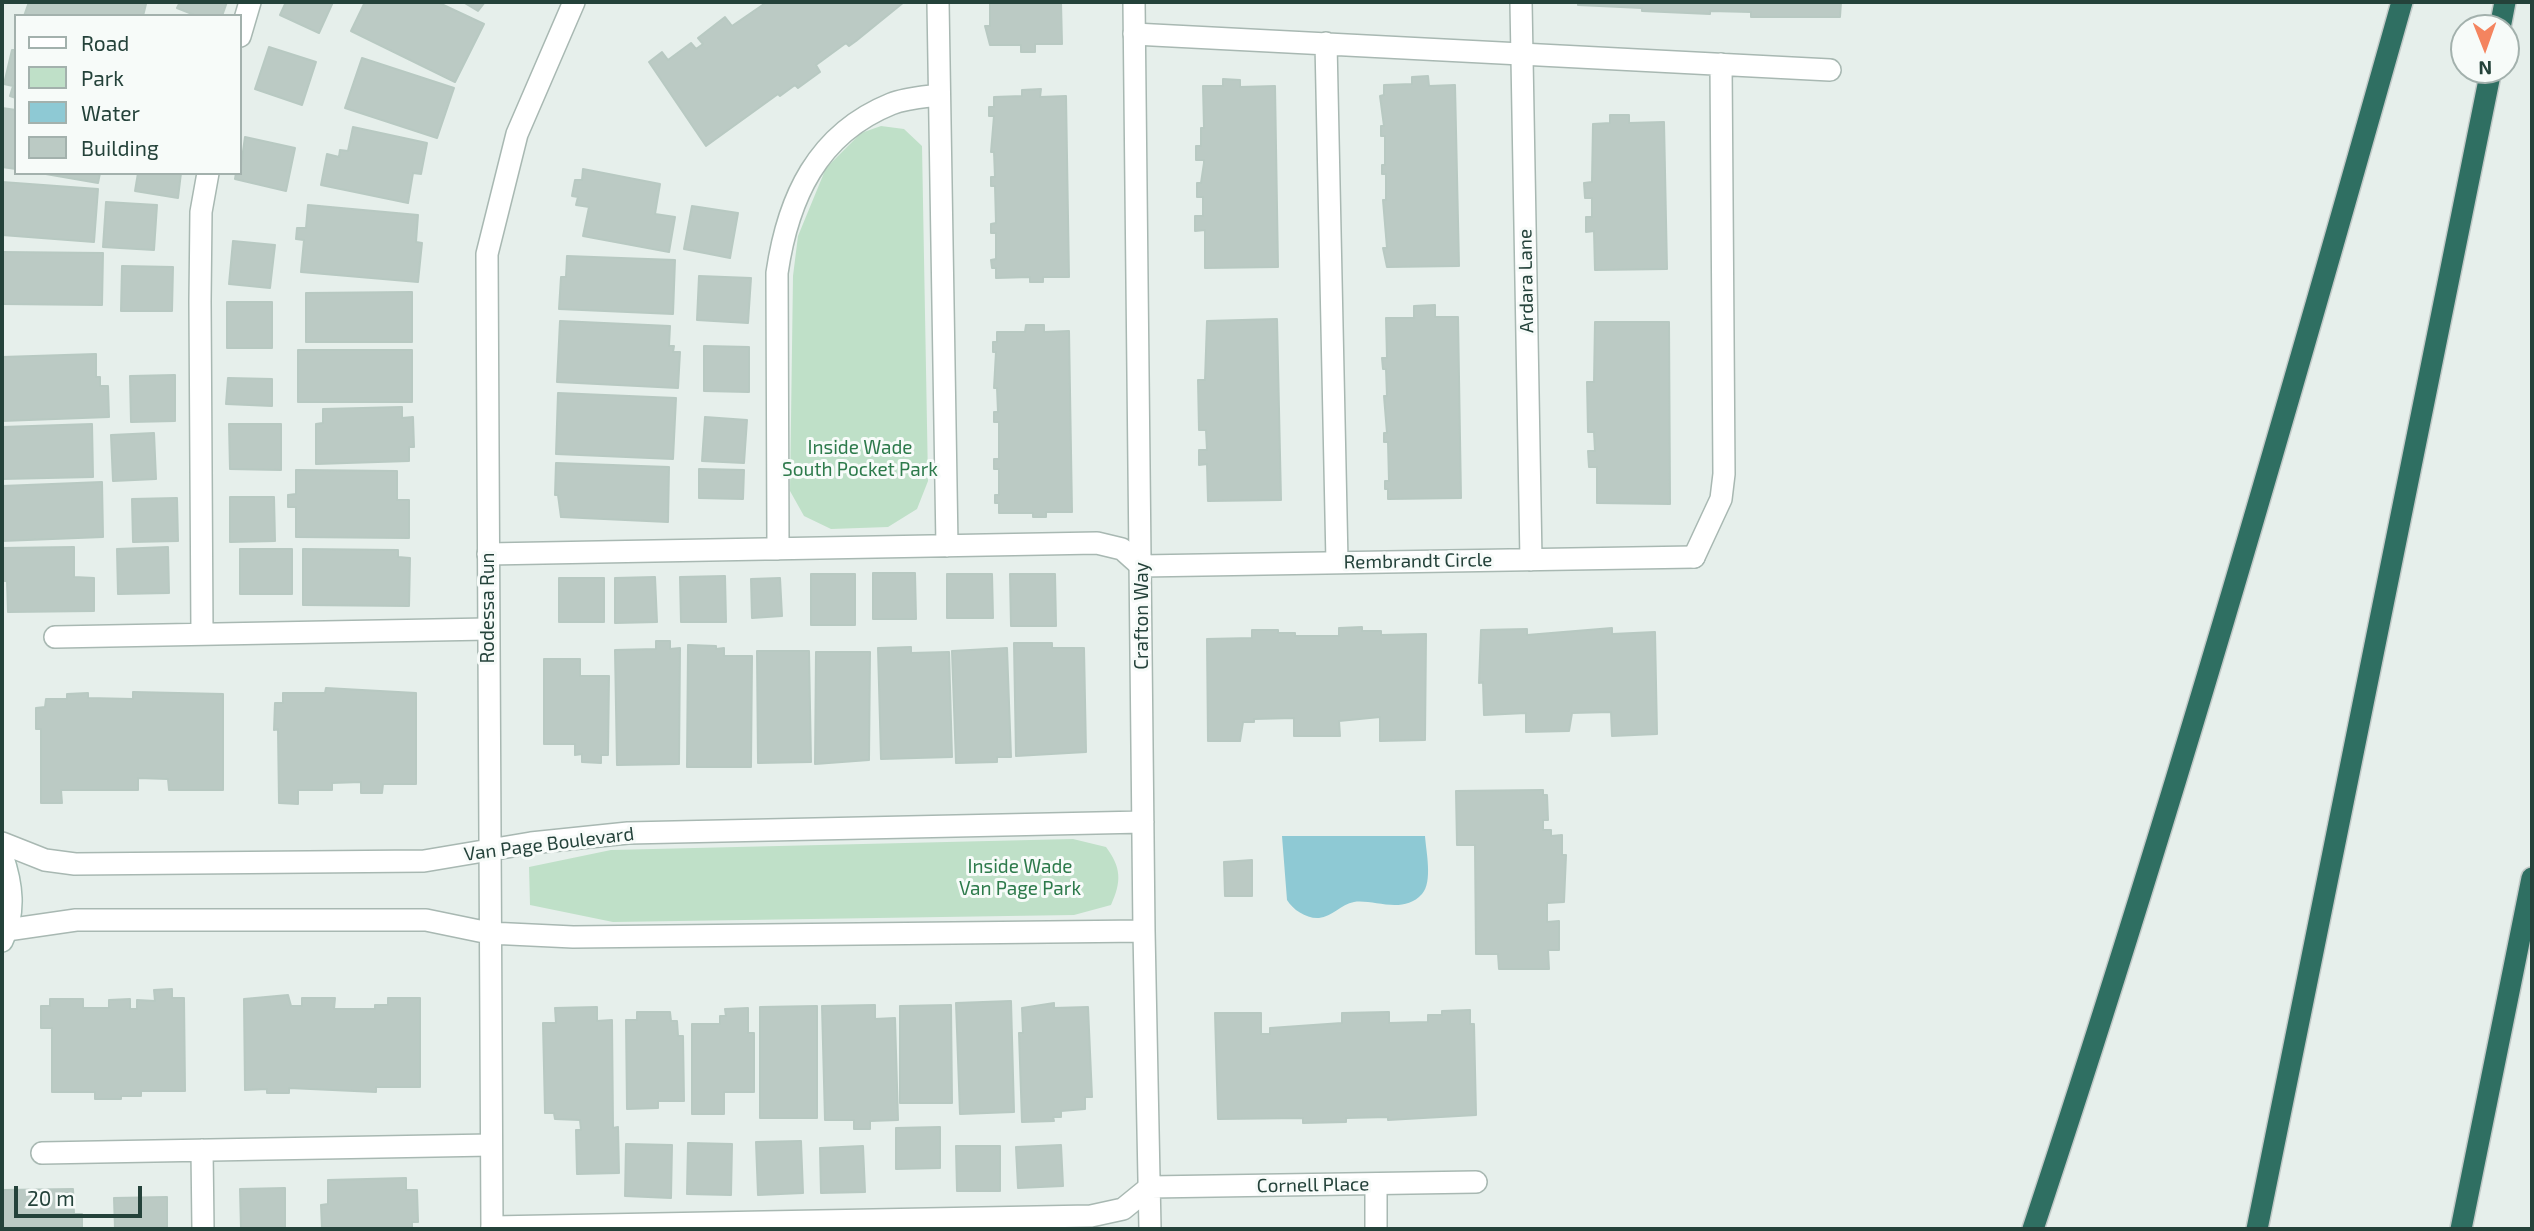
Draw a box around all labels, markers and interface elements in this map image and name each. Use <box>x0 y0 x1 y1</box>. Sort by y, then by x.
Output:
legend <box>14 14 242 175</box>
north arrow <box>2450 14 2520 84</box>
text: Road <box>81 30 129 55</box>
text: N <box>2478 57 2492 80</box>
text: Park <box>81 65 124 90</box>
text: Water <box>81 100 140 125</box>
text: Building <box>81 135 159 160</box>
street label: Ardara Lane <box>1514 229 1538 333</box>
park label: Inside Wade South Pocket Park <box>782 437 938 481</box>
street label: Rembrandt Circle <box>1343 548 1493 574</box>
street label: Rodessa Run <box>477 552 499 664</box>
street label: Crafton Way <box>1131 562 1153 670</box>
street label: Van Page Boulevard <box>463 822 635 866</box>
park label: Inside Wade Van Page Park <box>959 856 1081 900</box>
scale bar <box>18 1172 145 1216</box>
street label: Cornell Place <box>1256 1173 1370 1197</box>
text: 20 m <box>27 1185 75 1210</box>

